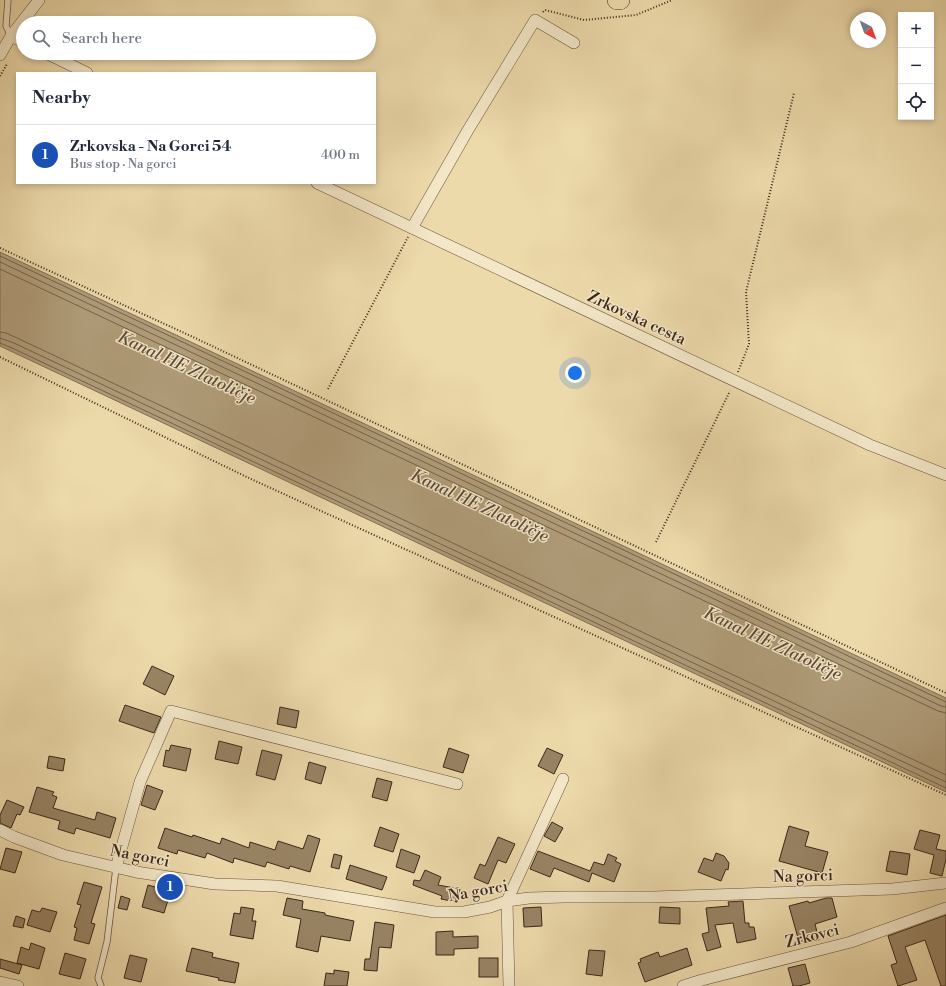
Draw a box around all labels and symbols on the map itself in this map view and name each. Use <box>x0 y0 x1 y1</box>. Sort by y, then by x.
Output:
north arrow <box>850 12 886 48</box>
street label: Zrkovska cesta <box>584 286 690 350</box>
water label: Kanal HE Zlatoličje <box>114 326 259 410</box>
your location <box>565 363 585 383</box>
water label: Kanal HE Zlatoličje <box>407 464 552 548</box>
water label: Kanal HE Zlatoličje <box>700 602 845 686</box>
street label: Na gorci <box>108 840 171 872</box>
street label: Na gorci <box>773 865 834 887</box>
pin: 1 <box>157 872 183 902</box>
street label: Na gorci <box>447 876 510 906</box>
street label: Zrkovci <box>783 920 841 952</box>

